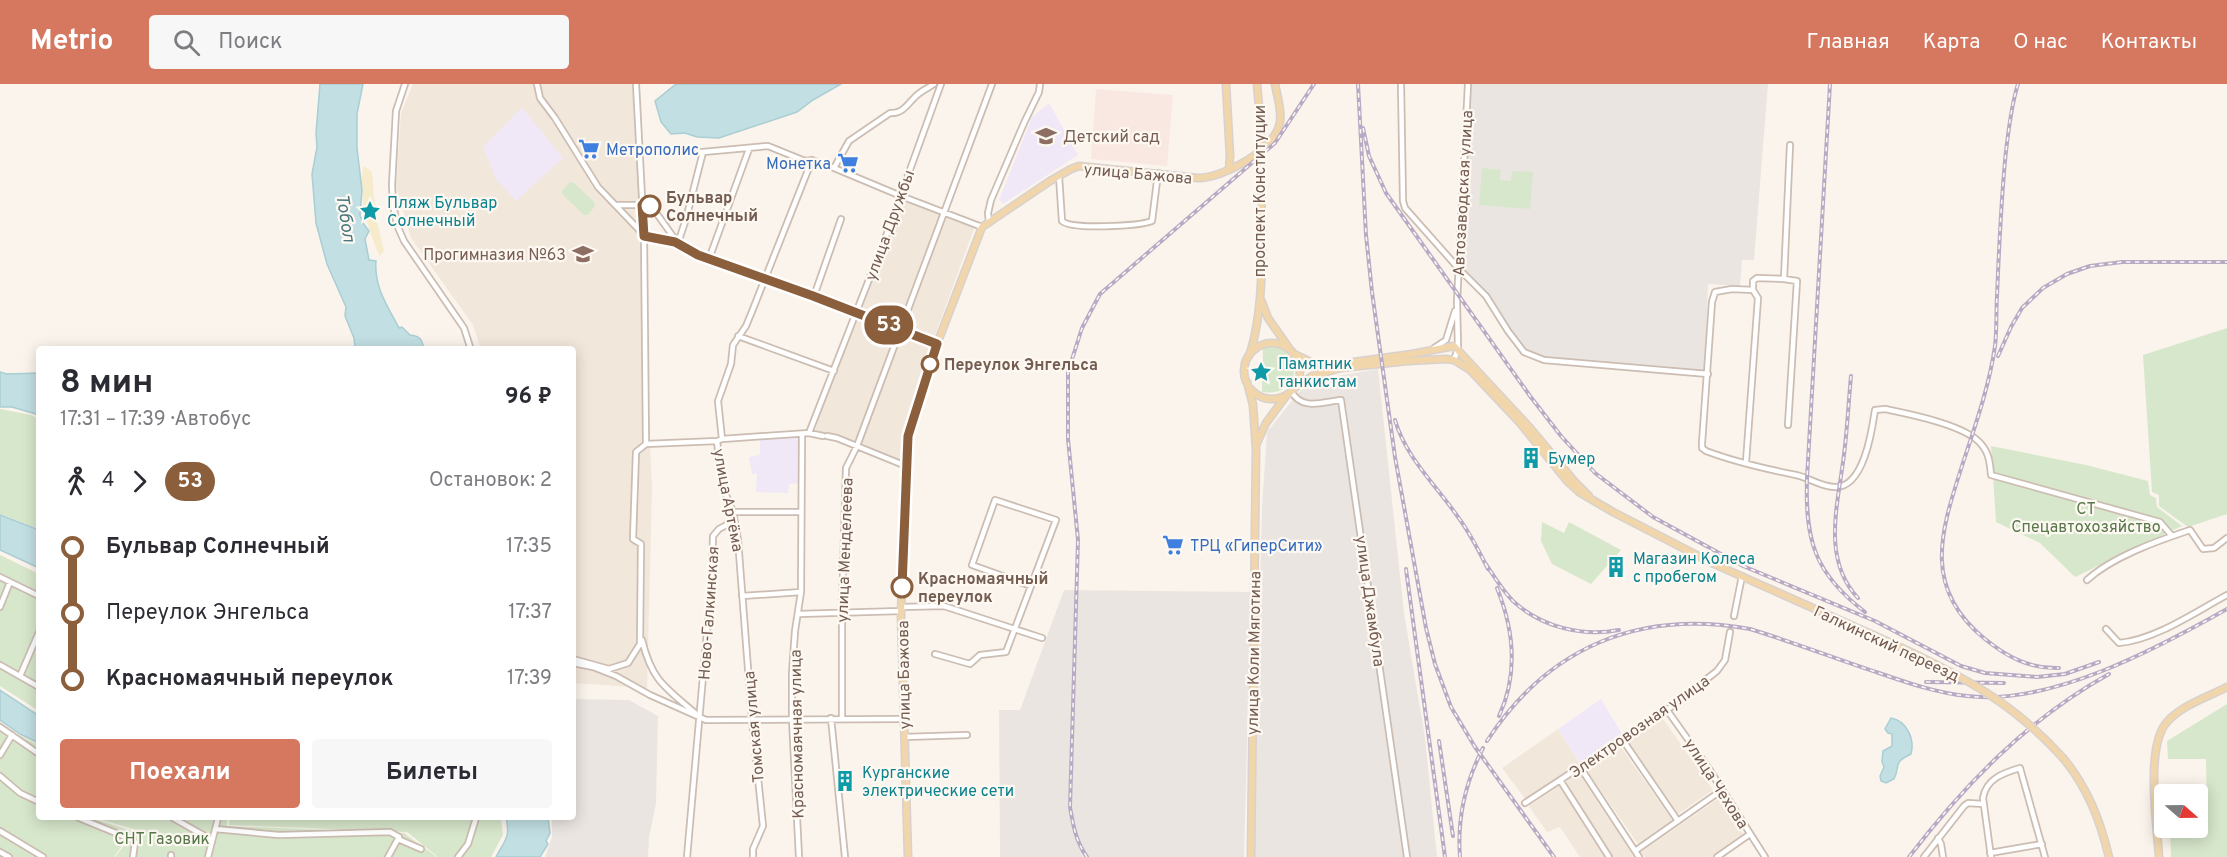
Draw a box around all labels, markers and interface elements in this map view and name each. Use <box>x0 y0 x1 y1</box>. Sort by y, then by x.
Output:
search box <box>149 15 569 69</box>
text: Metrio <box>30 24 113 60</box>
icon: search <box>170 26 203 59</box>
text: Поиск <box>218 29 283 56</box>
text: Главная <box>1806 29 1890 56</box>
text: Карта <box>1923 29 1980 56</box>
text: О нас <box>2013 29 2068 56</box>
text: Контакты <box>2101 29 2197 56</box>
street label: проспект Конституции <box>1251 105 1271 277</box>
street label: Автозаводская улица <box>1450 110 1478 277</box>
school or university icon: Детский сад <box>1034 124 1058 148</box>
place label: Детский сад <box>1063 128 1160 148</box>
supermarket icon: Метрополис <box>577 137 601 161</box>
place label: Метрополис <box>606 141 699 161</box>
supermarket icon: Монетка <box>836 151 860 175</box>
place label: Монетка <box>766 155 831 175</box>
street label: улица Бажова <box>1083 160 1193 190</box>
street label: улица Дружбы <box>862 168 920 284</box>
place label: Бульвар Солнечный <box>666 189 758 227</box>
water label: Тобол <box>329 193 360 244</box>
place label: Пляж Бульвар Солнечный <box>387 194 497 232</box>
marker: Бульвар Солнечный <box>639 195 661 217</box>
place icon: Пляж Бульвар Солнечный <box>358 199 382 223</box>
school or university icon: Прогимназия №63 <box>571 242 595 266</box>
place label: Прогимназия №63 <box>423 246 566 266</box>
line badge: 53 <box>862 306 916 344</box>
text: 53 <box>876 312 902 339</box>
marker: Переулок Энгельса <box>921 355 939 373</box>
place label: Памятник танкистам <box>1278 355 1357 393</box>
place label: Переулок Энгельса <box>944 356 1098 376</box>
place icon: Памятник танкистам <box>1249 360 1273 384</box>
text: 8 мин <box>60 363 153 405</box>
text: 96 ₽ <box>505 384 552 411</box>
text: 17:31 – 17:39 · Автобус <box>60 407 251 433</box>
building icon: Бумер <box>1519 446 1543 470</box>
street label: улица Артёма <box>707 447 747 554</box>
place label: Бумер <box>1548 450 1595 470</box>
icon: walk <box>60 465 93 498</box>
icon: forward <box>123 465 156 498</box>
text: 4 <box>102 468 114 494</box>
text: 53 <box>177 468 203 495</box>
text: Остановок: 2 <box>429 468 552 494</box>
street label: улица Менделеева <box>833 477 859 623</box>
park label: СТ Спецавтохозяйство <box>2011 500 2161 538</box>
supermarket icon: ТРЦ «ГиперСити» <box>1161 533 1185 557</box>
text: Бульвар Солнечный <box>106 534 330 561</box>
text: 17:35 <box>506 534 552 560</box>
street label: улица Джамбула <box>1350 534 1388 668</box>
place label: ТРЦ «ГиперСити» <box>1190 537 1323 557</box>
street label: Ново-Галкинская <box>695 546 725 681</box>
place label: Магазин Колеса с пробегом <box>1633 550 1755 588</box>
building icon: Магазин Колеса с пробегом <box>1604 555 1628 579</box>
place label: Красномаячный переулок <box>918 570 1048 608</box>
street label: улица Коли Мяготина <box>1244 571 1266 735</box>
marker: Красномаячный переулок <box>891 576 913 598</box>
text: Переулок Энгельса <box>106 600 309 627</box>
text: 17:37 <box>508 600 552 626</box>
street label: Галкинский переезд <box>1810 602 1962 687</box>
street label: улица Бажова <box>894 620 916 730</box>
street label: Красномаячная улица <box>787 649 809 819</box>
text: Красномаячный переулок <box>106 666 393 693</box>
text: 17:39 <box>507 666 552 692</box>
street label: Томская улица <box>740 670 770 784</box>
street label: Электровозная улица <box>1566 672 1714 784</box>
street label: улица Чехова <box>1679 735 1752 833</box>
button: Поехали <box>60 739 300 808</box>
button: Билеты <box>312 739 552 808</box>
place label: Курганские электрические сети <box>862 764 1014 802</box>
building icon: Курганские электрические сети <box>833 769 857 793</box>
north arrow <box>2154 784 2208 838</box>
map controls <box>2154 784 2208 838</box>
park label: СНТ Газовик <box>114 830 210 850</box>

